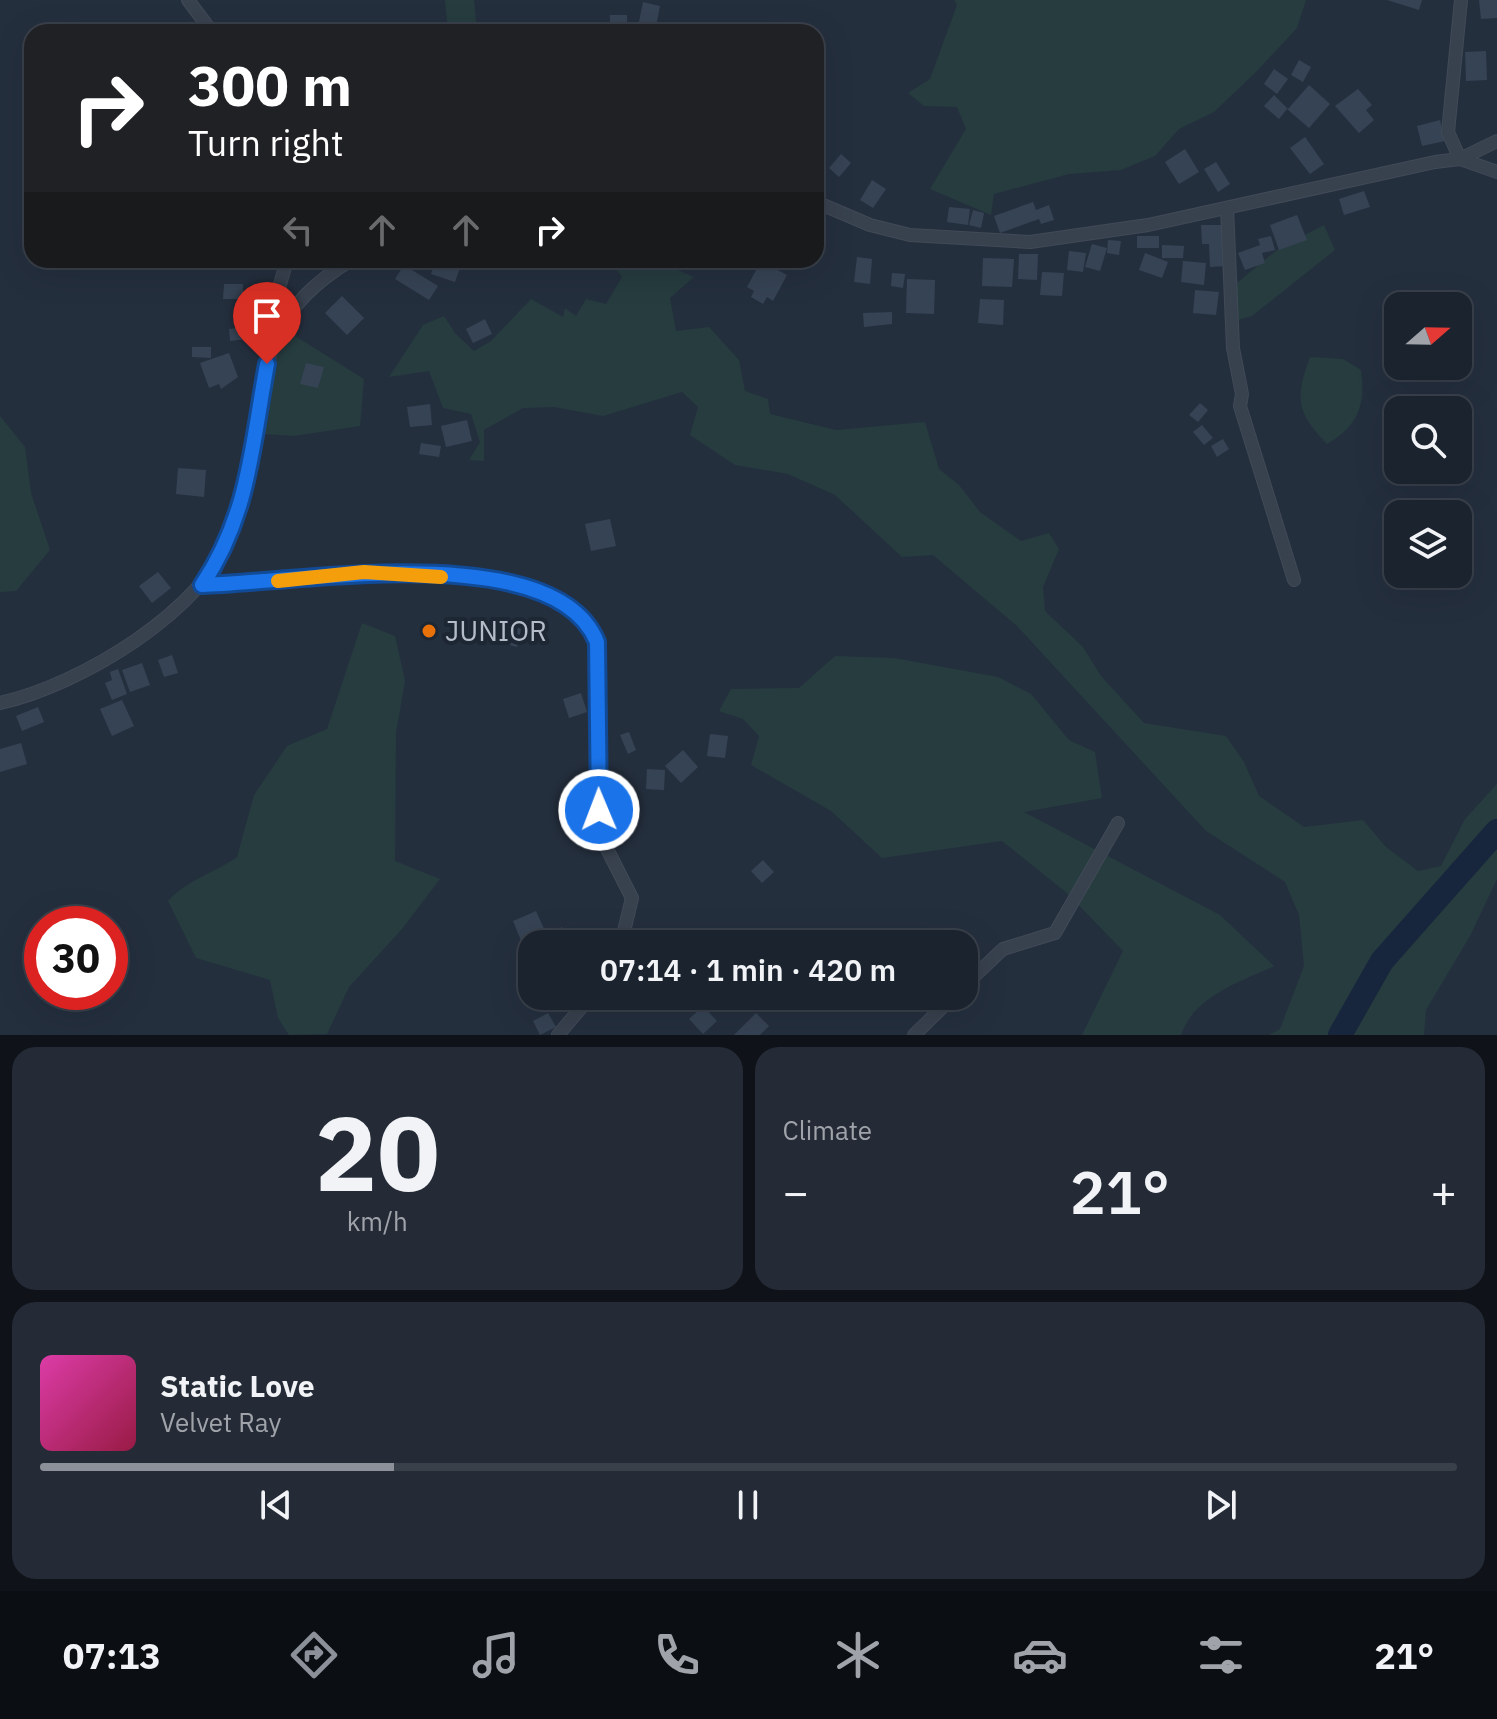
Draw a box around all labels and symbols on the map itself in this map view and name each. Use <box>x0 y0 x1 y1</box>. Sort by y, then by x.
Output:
pin <box>233 282 301 364</box>
north arrow <box>1384 292 1472 380</box>
place label: JUNIOR <box>445 612 547 649</box>
marker: JUNIOR <box>420 622 438 640</box>
position arrow <box>557 768 641 852</box>
speed limit sign: 30 <box>24 906 128 1010</box>

